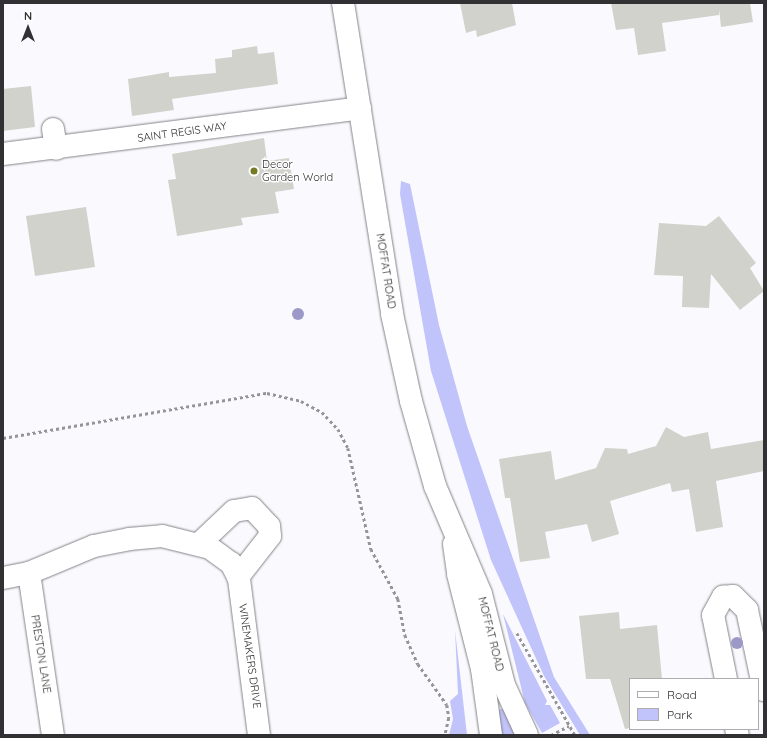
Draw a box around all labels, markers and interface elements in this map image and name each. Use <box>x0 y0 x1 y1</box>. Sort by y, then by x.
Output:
north arrow <box>8 8 48 48</box>
text: N <box>24 9 32 23</box>
street label: SAINT REGIS WAY <box>136 119 228 145</box>
place label: Decor Garden World <box>262 158 333 184</box>
marker: Decor Garden World <box>249 166 259 176</box>
street label: MOFFAT ROAD <box>373 232 399 310</box>
street label: MOFFAT ROAD <box>475 595 507 673</box>
street label: WINEMAKERS DRIVE <box>236 603 264 709</box>
street label: PRESTON LANE <box>28 614 54 694</box>
legend <box>629 678 759 730</box>
text: Road <box>667 687 697 702</box>
text: Park <box>667 707 692 722</box>

